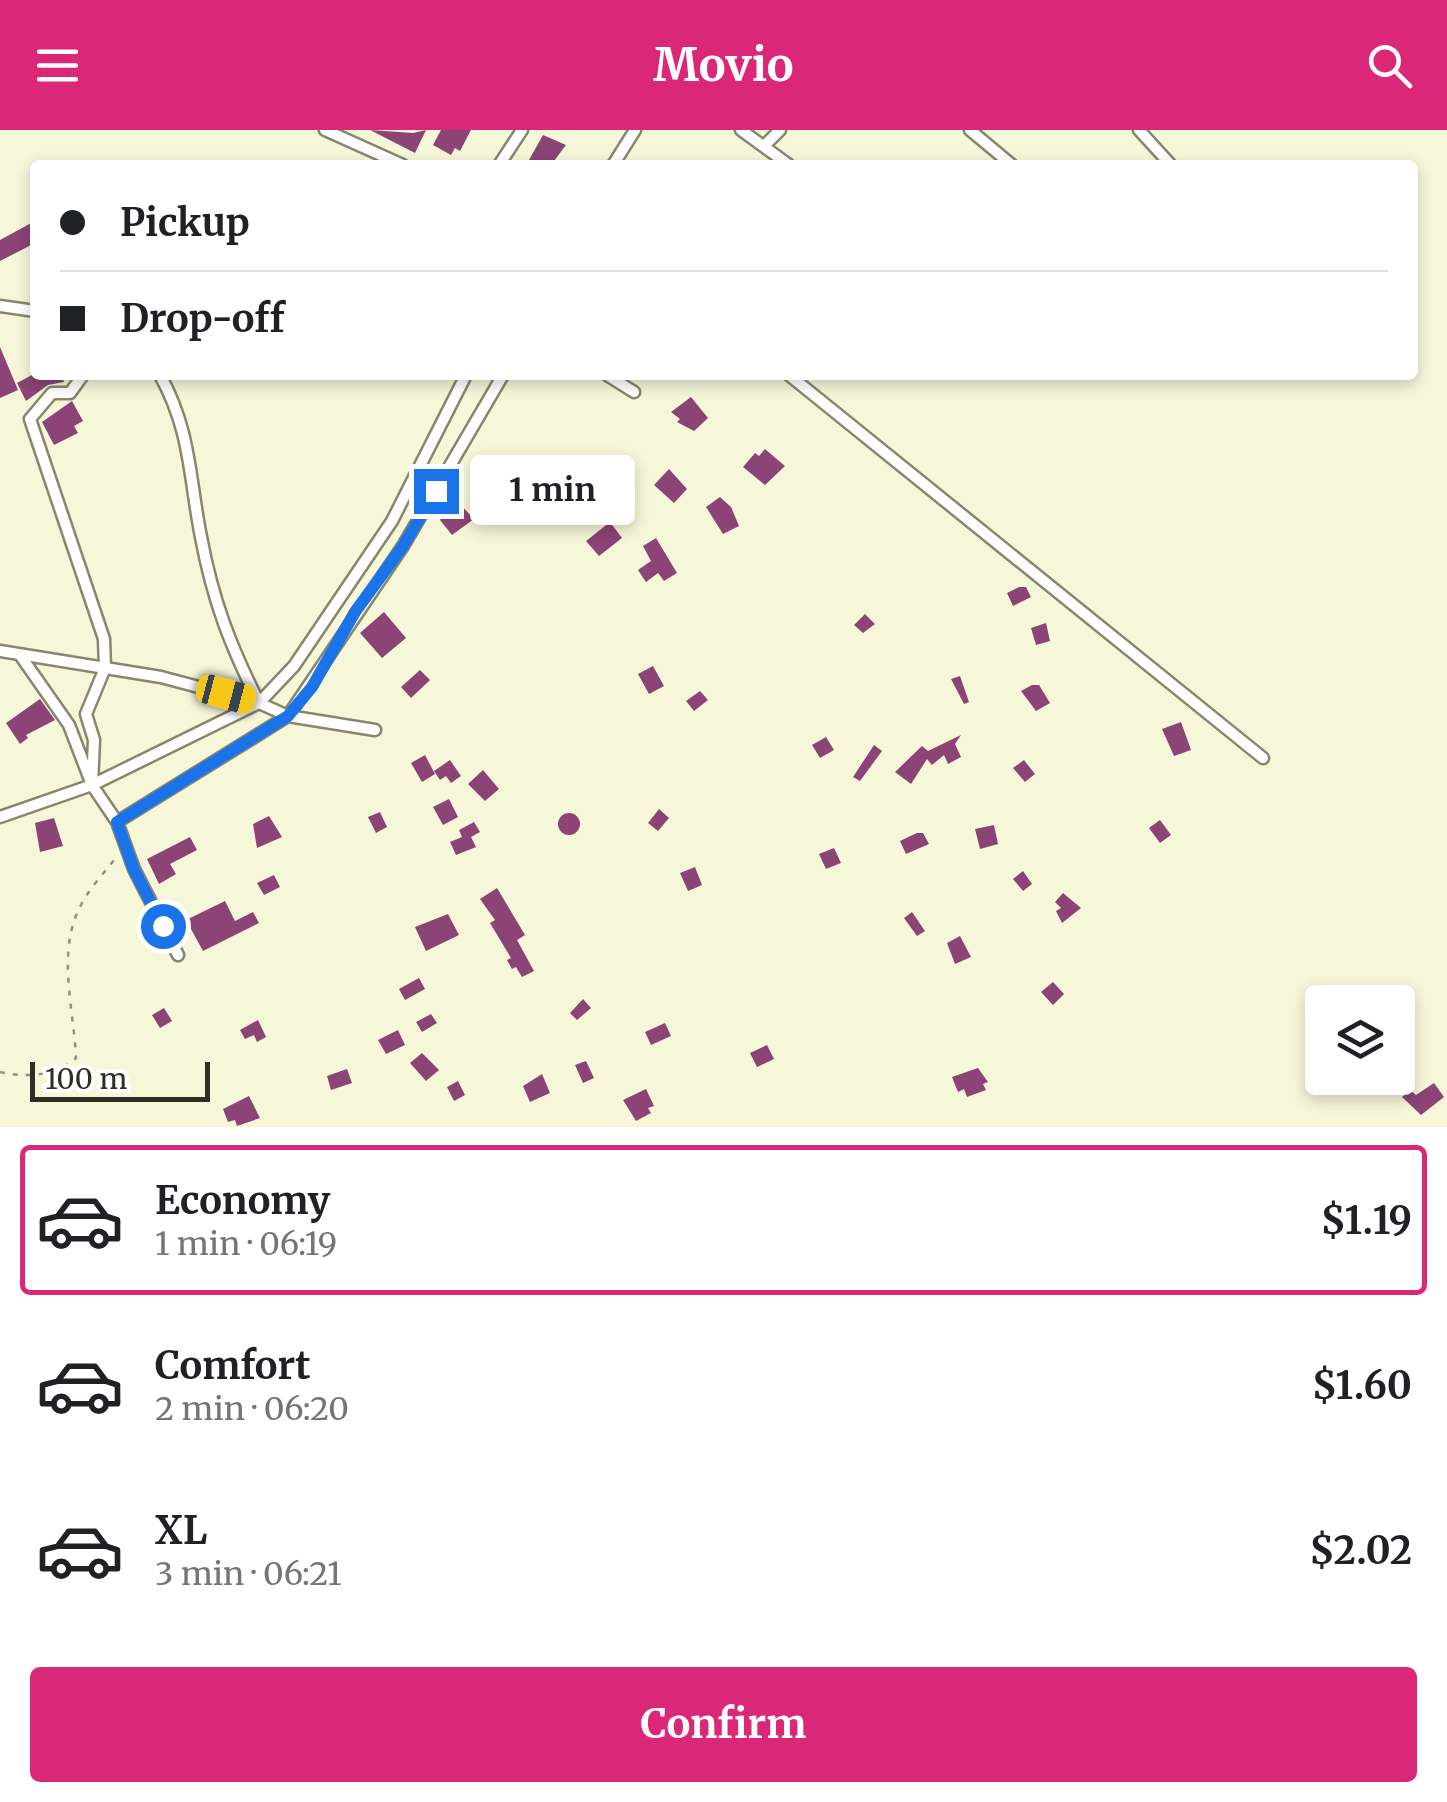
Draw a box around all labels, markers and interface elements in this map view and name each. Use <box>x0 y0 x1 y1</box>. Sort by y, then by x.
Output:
text: Movio <box>653 37 794 93</box>
icon: menu <box>30 38 85 93</box>
icon: search <box>1362 38 1417 93</box>
text: Pickup <box>120 199 250 246</box>
text: Drop-off <box>120 295 285 342</box>
callout: 1 min <box>471 456 636 526</box>
route end <box>414 469 459 514</box>
text: 1 min <box>509 470 596 510</box>
car <box>193 672 259 716</box>
route start <box>141 904 186 949</box>
map controls <box>1305 985 1415 1095</box>
button: layers <box>1305 985 1415 1095</box>
scale bar <box>30 1057 210 1101</box>
text: 100 m <box>45 1061 127 1097</box>
icon: car <box>35 1175 125 1265</box>
text: Economy <box>155 1177 330 1224</box>
text: $1.19 <box>1321 1197 1412 1244</box>
text: 1 min · 06:19 <box>155 1224 337 1264</box>
icon: car <box>35 1340 125 1430</box>
text: Comfort <box>155 1342 311 1389</box>
text: $1.60 <box>1312 1362 1412 1409</box>
text: 2 min · 06:20 <box>155 1389 349 1429</box>
icon: car <box>35 1505 125 1595</box>
text: XL <box>155 1507 207 1554</box>
text: $2.02 <box>1309 1527 1412 1574</box>
text: 3 min · 06:21 <box>155 1554 342 1594</box>
button: Confirm <box>30 1667 1417 1782</box>

